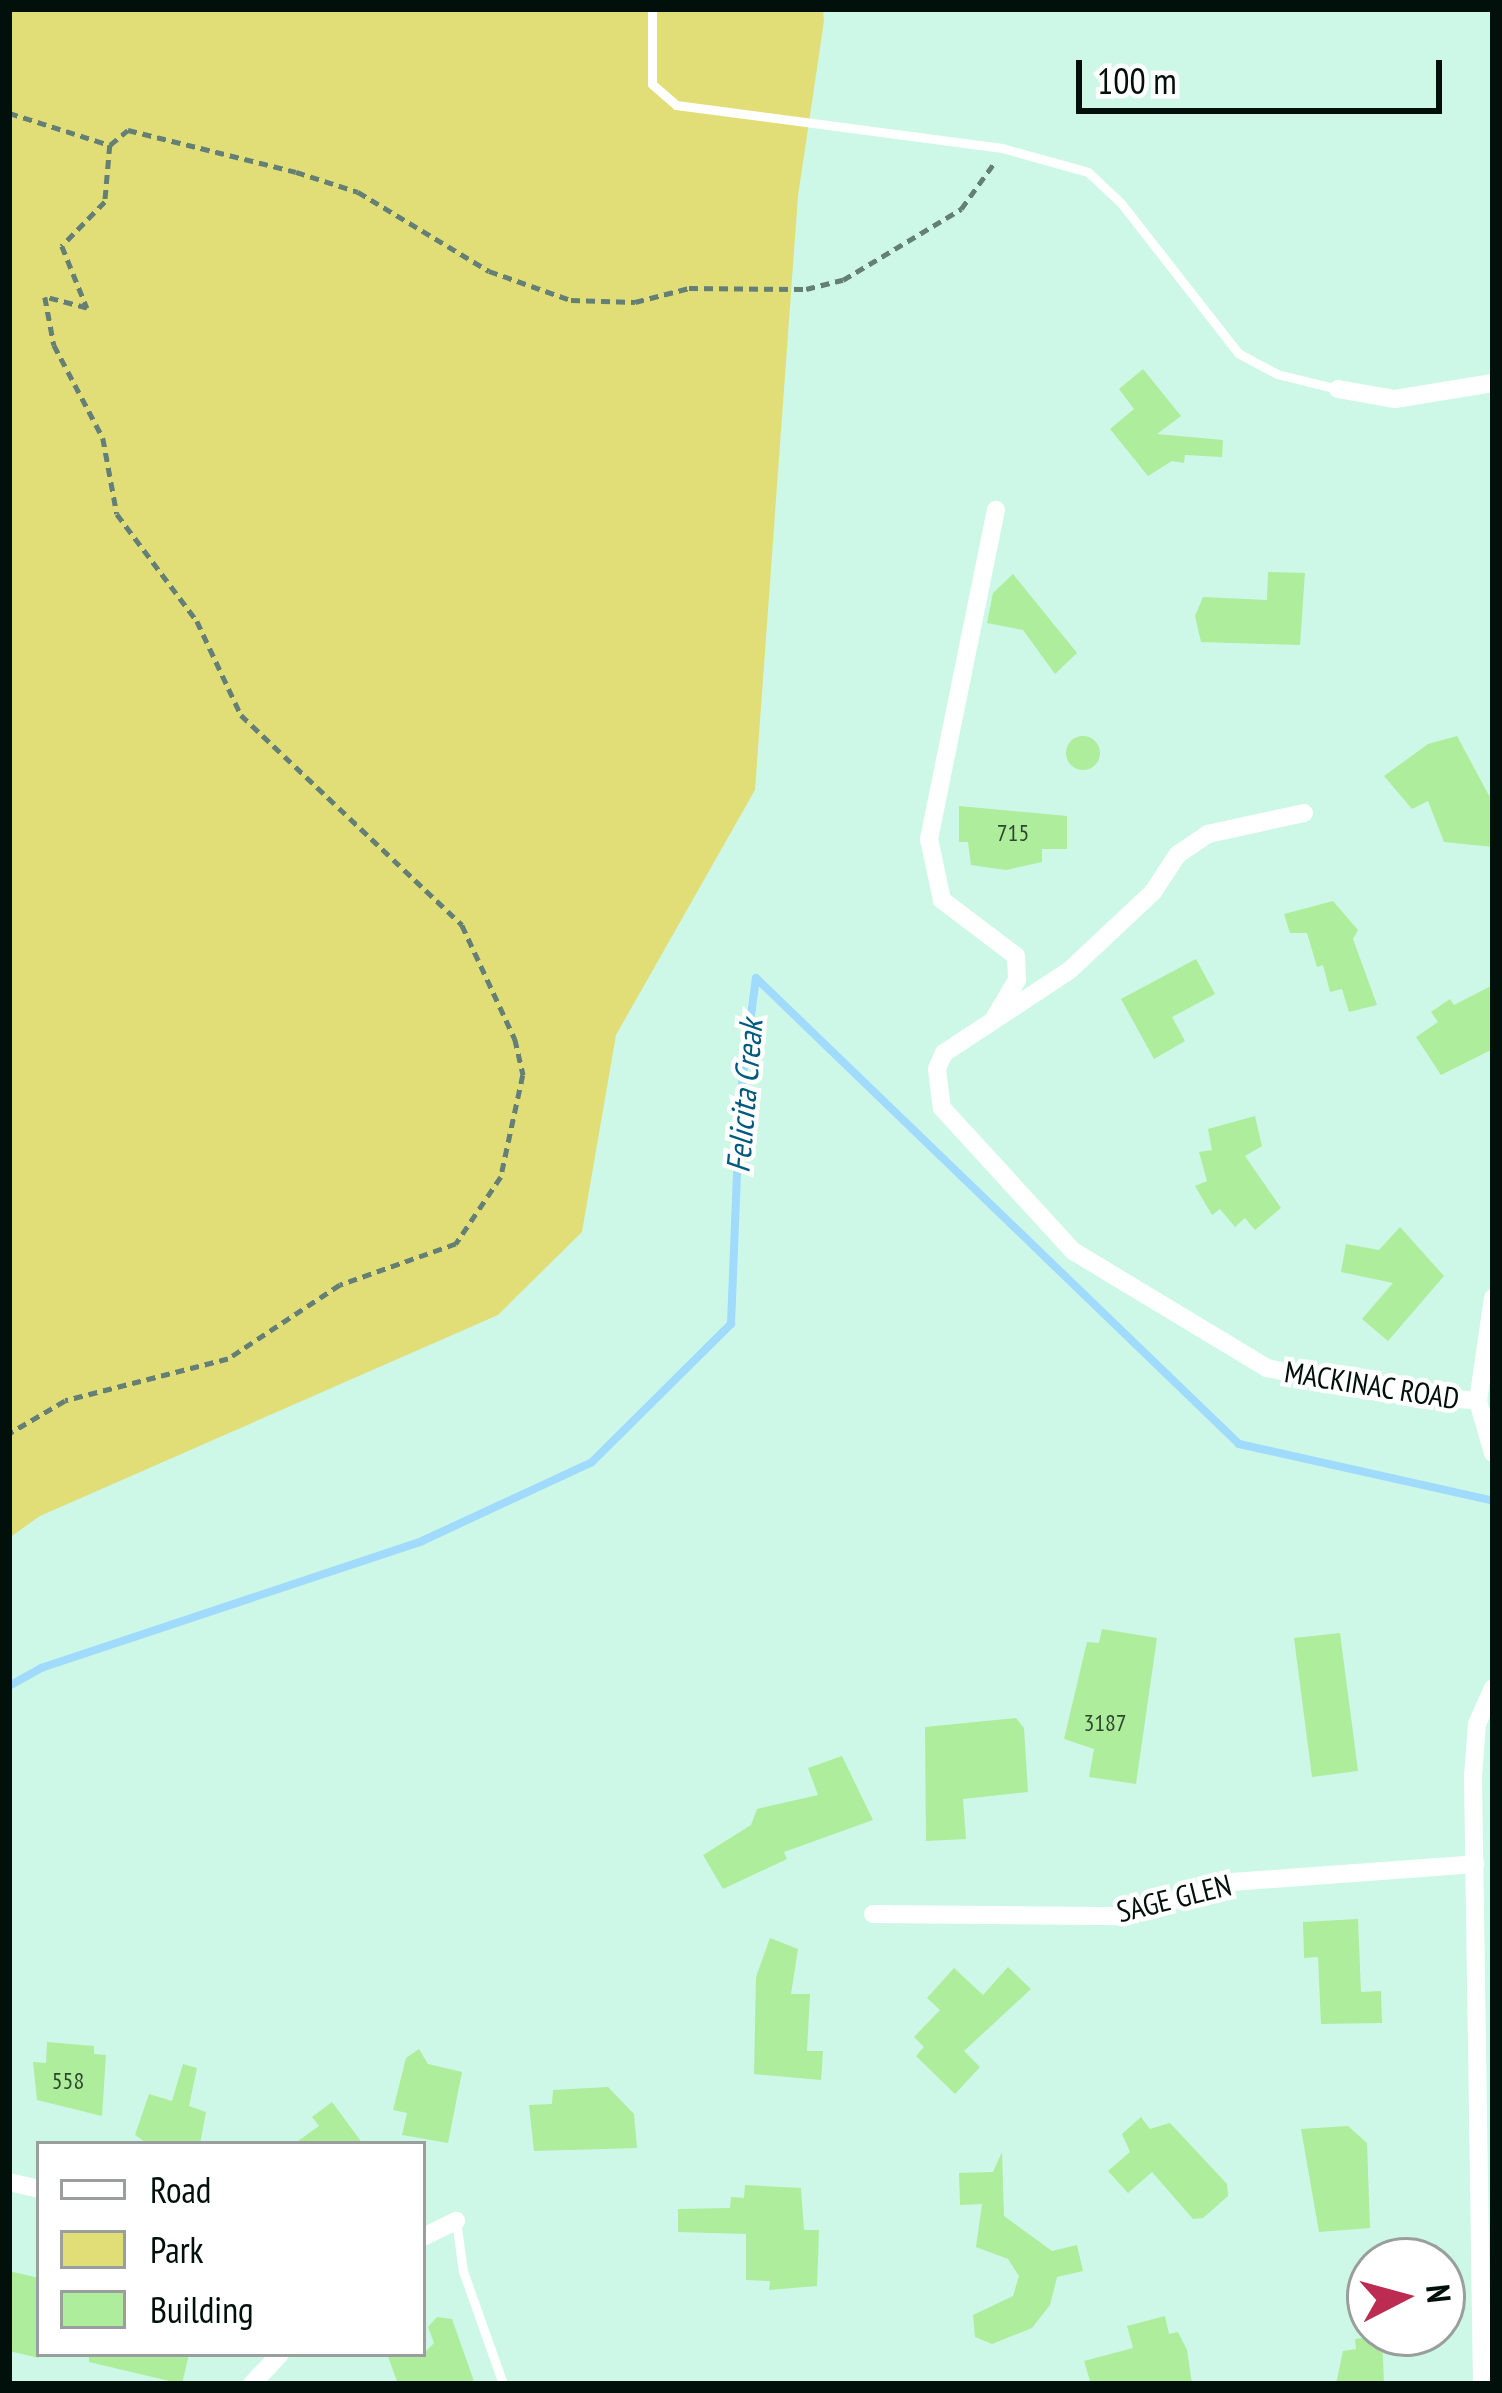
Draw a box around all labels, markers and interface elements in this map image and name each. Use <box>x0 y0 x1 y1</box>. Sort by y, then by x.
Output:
scale bar <box>1082 36 1448 110</box>
text: 100 m <box>1097 57 1177 104</box>
house number: 715 <box>997 819 1029 847</box>
water label: Felicita Creak <box>718 1018 770 1174</box>
street label: MACKINAC ROAD <box>1282 1353 1462 1417</box>
house number: 3187 <box>1083 1709 1127 1737</box>
street label: SAGE GLEN <box>1113 1866 1235 1930</box>
house number: 558 <box>52 2067 84 2095</box>
legend <box>36 2141 426 2357</box>
text: Road <box>150 2166 211 2213</box>
text: Park <box>150 2226 204 2273</box>
north arrow <box>1346 2237 1466 2357</box>
text: N <box>1417 2282 1462 2305</box>
text: Building <box>150 2286 254 2333</box>

